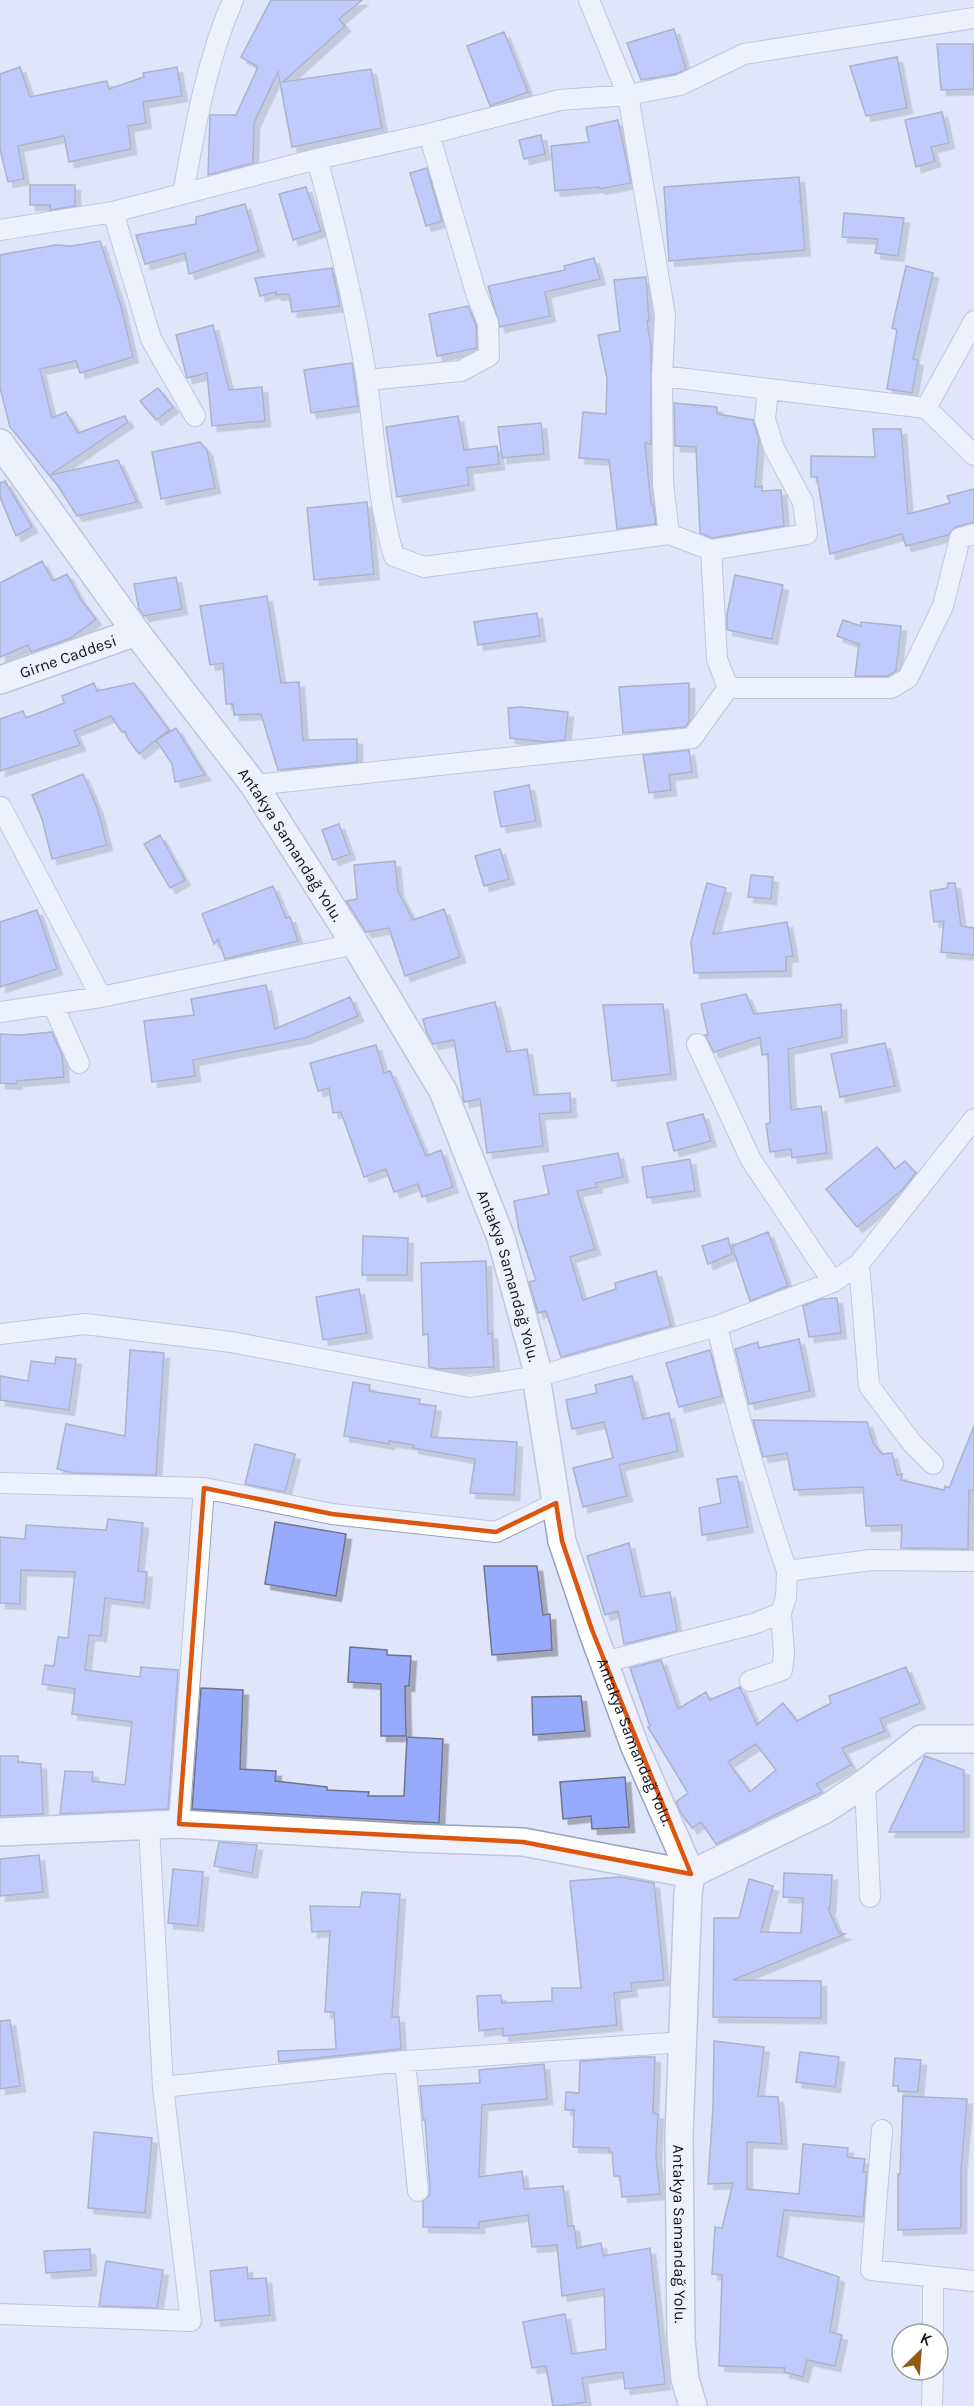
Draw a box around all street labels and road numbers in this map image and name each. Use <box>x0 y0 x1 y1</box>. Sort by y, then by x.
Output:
street label: Girne Caddesi <box>17 631 119 682</box>
street label: Antakya Samandağ Yolu. <box>234 764 347 925</box>
street label: Antakya Samandağ Yolu. <box>473 1187 544 1364</box>
street label: Antakya Samandağ Yolu. <box>593 1655 678 1829</box>
street label: Antakya Samandağ Yolu. <box>669 2144 690 2324</box>

